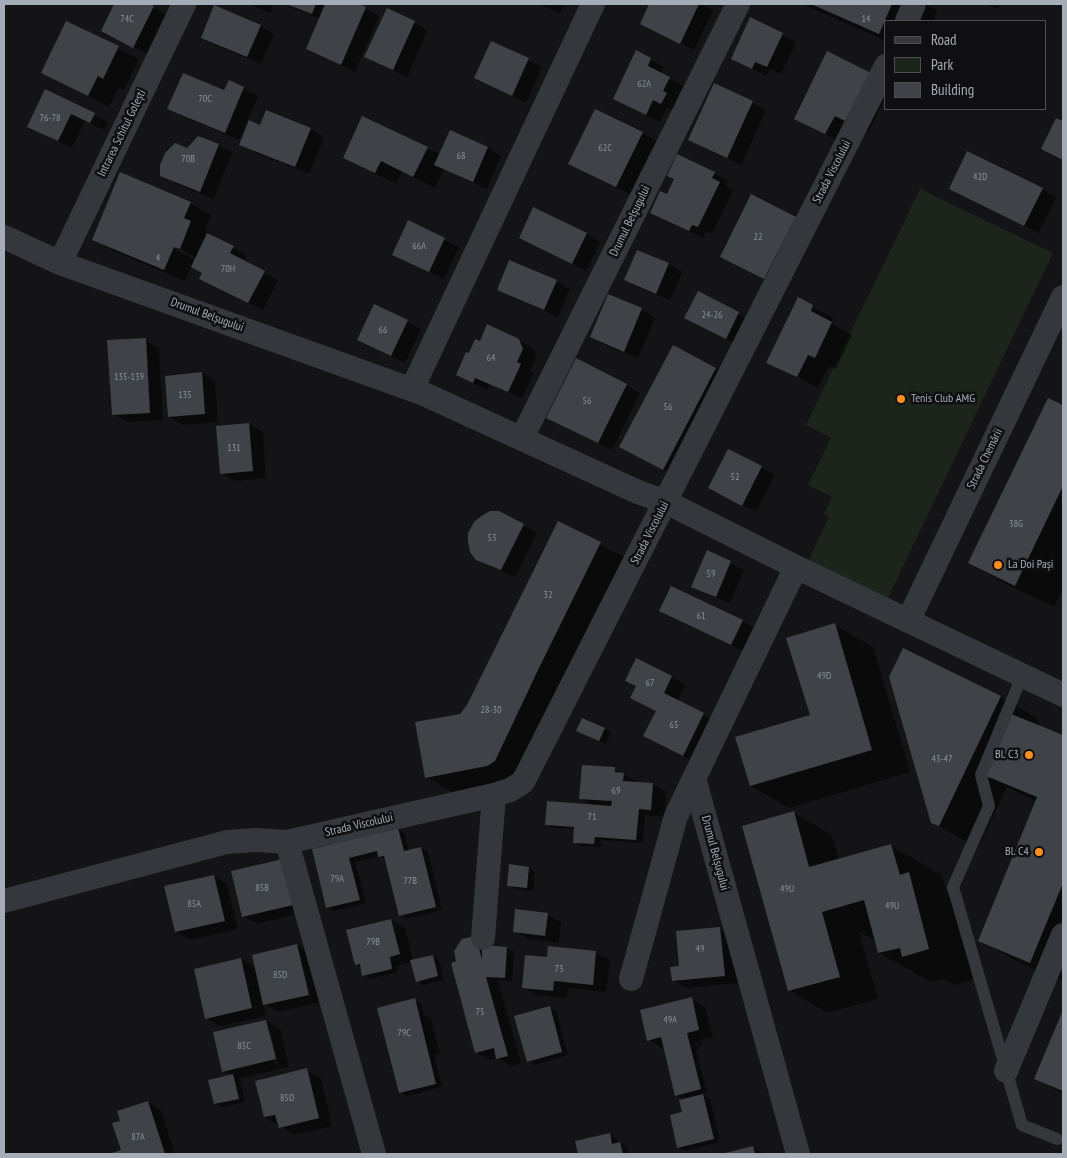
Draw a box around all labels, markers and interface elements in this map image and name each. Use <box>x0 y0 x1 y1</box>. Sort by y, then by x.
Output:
house number: 74C <box>120 13 134 25</box>
house number: 14 <box>862 13 870 25</box>
legend <box>884 20 1047 110</box>
text: Road <box>931 30 957 49</box>
text: Park <box>931 55 953 74</box>
house number: 62A <box>637 78 651 90</box>
text: Building <box>931 80 974 99</box>
street label: Intrarea Schitul Golești <box>95 87 149 179</box>
house number: 70C <box>198 93 212 105</box>
house number: 76-78 <box>40 112 60 124</box>
street label: Strada Viscolului <box>810 138 854 206</box>
house number: 62C <box>598 142 612 154</box>
house number: 68 <box>457 150 465 162</box>
house number: 70B <box>181 153 195 165</box>
house number: 42D <box>973 171 987 183</box>
street label: Drumul Belșugului <box>607 183 653 259</box>
house number: 22 <box>754 231 762 243</box>
house number: 66A <box>412 240 426 252</box>
house number: 4 <box>156 252 160 264</box>
house number: 70H <box>221 263 235 275</box>
street label: Drumul Belșugului <box>168 295 246 335</box>
house number: 24-26 <box>702 309 722 321</box>
house number: 66 <box>379 324 387 336</box>
house number: 64 <box>487 352 495 364</box>
house number: 135-139 <box>114 371 144 383</box>
house number: 135 <box>178 389 192 401</box>
place label: Tenis Club AMG <box>911 392 975 406</box>
marker: Tenis Club AMG <box>895 393 907 405</box>
house number: 56 <box>583 395 591 407</box>
house number: 56 <box>664 401 672 413</box>
street label: Strada Chemării <box>964 426 1006 492</box>
house number: 131 <box>227 442 241 454</box>
house number: 52 <box>731 471 739 483</box>
street label: Strada Viscolului <box>628 499 672 567</box>
house number: 38G <box>1009 518 1023 530</box>
house number: 53 <box>488 532 496 544</box>
place label: La Doi Pași <box>1008 558 1053 572</box>
marker: La Doi Pași <box>992 559 1004 571</box>
house number: 59 <box>707 568 715 580</box>
house number: 32 <box>544 589 552 601</box>
house number: 61 <box>697 610 705 622</box>
house number: 49D <box>817 670 831 682</box>
house number: 67 <box>646 677 654 689</box>
house number: 28-30 <box>481 704 501 716</box>
house number: 65 <box>670 719 678 731</box>
place label: Bl. C3 <box>995 748 1019 762</box>
marker: Bl. C3 <box>1023 749 1035 761</box>
house number: 43-47 <box>932 753 952 765</box>
house number: 69 <box>612 785 620 797</box>
street label: Strada Viscolului <box>324 810 394 840</box>
house number: 71 <box>588 811 596 823</box>
street label: Drumul Belșugului <box>698 814 732 892</box>
place label: Bl. C4 <box>1005 845 1029 859</box>
marker: Bl. C4 <box>1033 846 1045 858</box>
house number: 79A <box>330 873 344 885</box>
house number: 77B <box>403 875 417 887</box>
house number: 85B <box>255 882 269 894</box>
house number: 49U <box>780 883 794 895</box>
house number: 85A <box>187 898 201 910</box>
house number: 49U <box>885 900 899 912</box>
house number: 79B <box>366 936 380 948</box>
house number: 49 <box>696 943 704 955</box>
house number: 73 <box>555 963 563 975</box>
house number: 85D <box>273 969 287 981</box>
house number: 75 <box>476 1006 484 1018</box>
house number: 49A <box>663 1014 677 1026</box>
house number: 79C <box>397 1027 411 1039</box>
house number: 85C <box>237 1040 251 1052</box>
house number: 85D <box>280 1092 294 1104</box>
house number: 87A <box>131 1131 145 1143</box>

